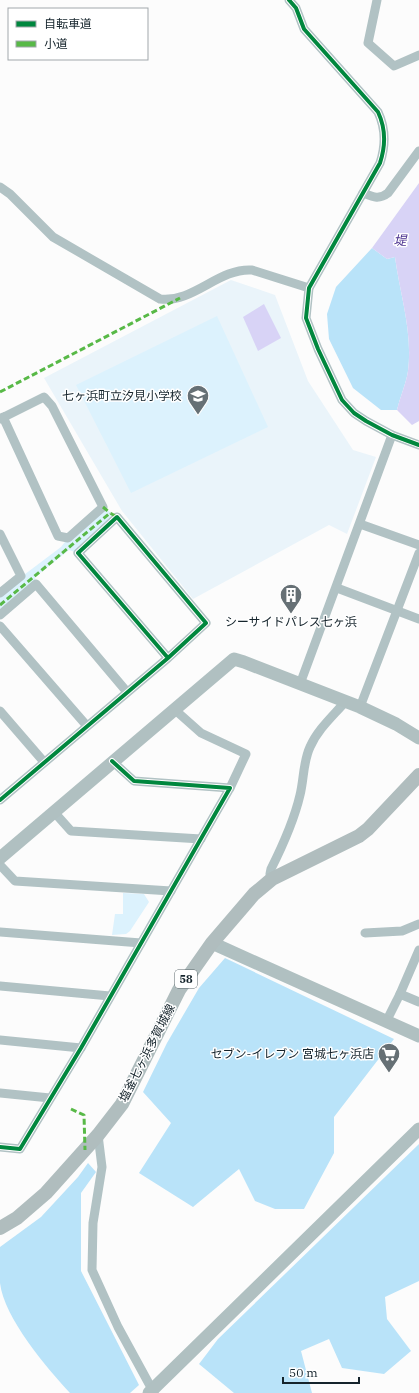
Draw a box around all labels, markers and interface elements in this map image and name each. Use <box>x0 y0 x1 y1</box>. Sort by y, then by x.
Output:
legend <box>8 8 148 60</box>
text: 自転車道 <box>44 16 92 31</box>
text: 小道 <box>44 36 68 51</box>
water label: 堤 <box>393 232 408 249</box>
school or university icon: 七ヶ浜町立汐見小学校 <box>185 383 211 416</box>
place label: 七ヶ浜町立汐見小学校 <box>62 388 182 403</box>
building icon: シーサイドパレス七ヶ浜 <box>278 582 304 615</box>
place label: シーサイドパレス七ヶ浜 <box>225 614 357 629</box>
road number: 58 <box>175 970 197 988</box>
street label: 塩釜七ヶ浜多賀城線 <box>115 1001 178 1104</box>
supermarket icon: セブン-イレブン 宮城七ヶ浜店 <box>376 1041 402 1074</box>
place label: セブン-イレブン 宮城七ヶ浜店 <box>210 1046 374 1061</box>
scale bar <box>283 1359 359 1385</box>
text: 50 m <box>289 1365 318 1380</box>

